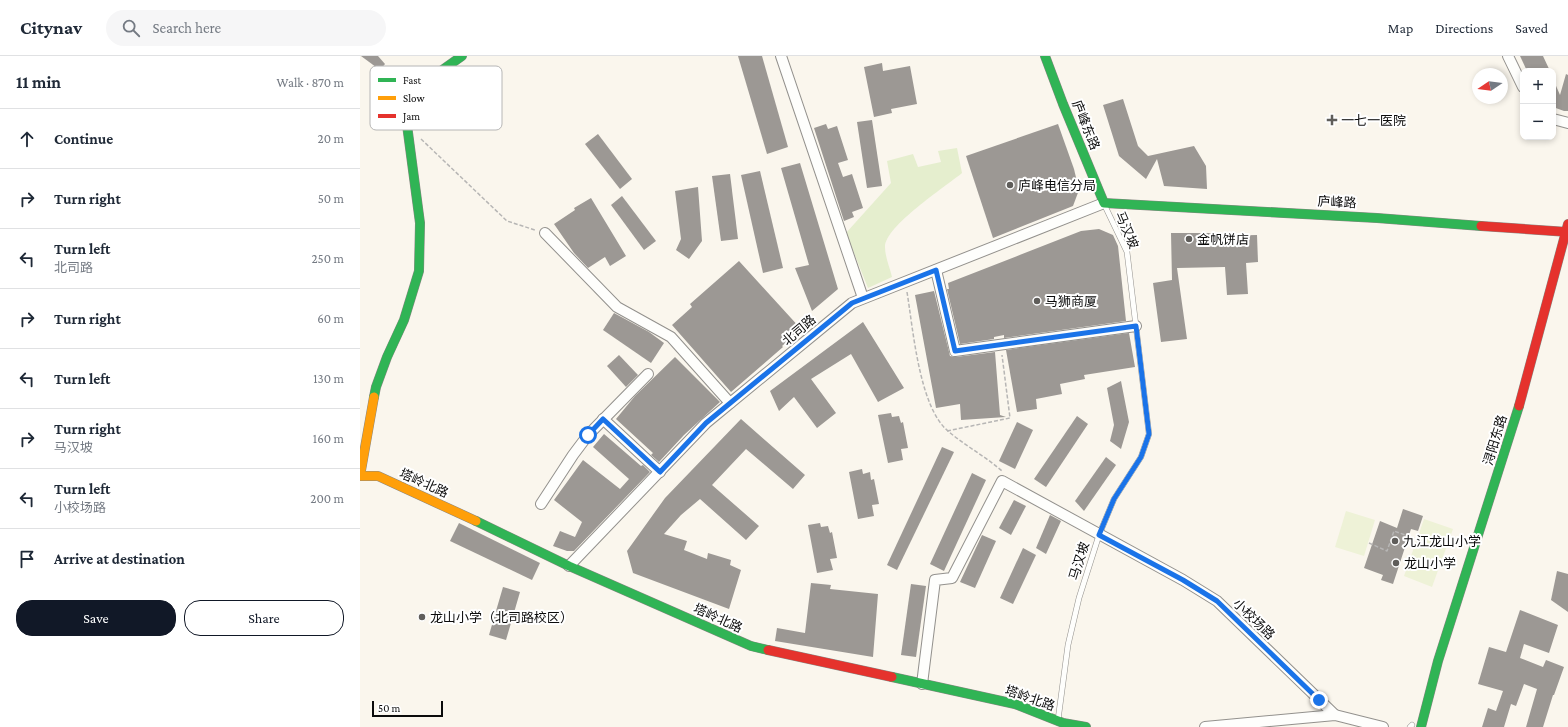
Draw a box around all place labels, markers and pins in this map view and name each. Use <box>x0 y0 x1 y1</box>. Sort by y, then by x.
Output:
place label: 一七一医院 <box>1341 113 1406 128</box>
marker: 一七一医院 <box>1326 114 1338 126</box>
place label: 庐峰电信分局 <box>1018 178 1096 193</box>
marker: 庐峰电信分局 <box>1005 180 1015 190</box>
place label: 金帆饼店 <box>1197 232 1249 247</box>
marker: 金帆饼店 <box>1184 234 1194 244</box>
place label: 马狮商厦 <box>1045 294 1097 309</box>
marker: 马狮商厦 <box>1032 296 1042 306</box>
place label: 九江龙山小学 <box>1403 534 1481 549</box>
marker: 九江龙山小学 <box>1390 536 1400 546</box>
place label: 龙山小学 <box>1404 556 1456 571</box>
marker: 龙山小学 <box>1391 558 1401 568</box>
place label: 龙山小学（北司路校区） <box>430 610 573 625</box>
marker: 龙山小学（北司路校区） <box>417 612 427 622</box>

